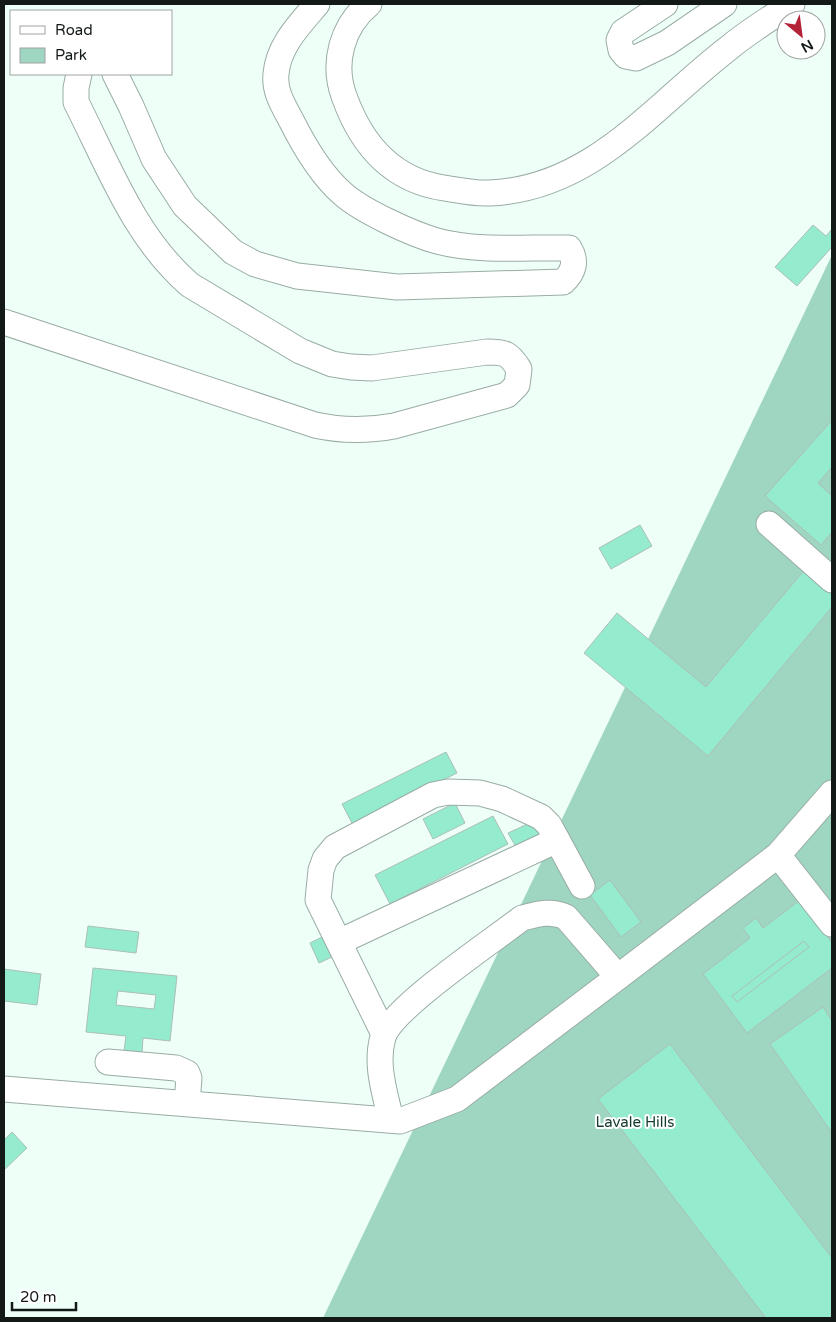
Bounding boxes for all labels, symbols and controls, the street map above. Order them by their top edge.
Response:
legend [10,10,172,75]
north arrow [776,10,826,60]
text: Road [55,21,93,39]
text: N [798,36,816,56]
text: Park [55,46,87,64]
park label: Lavale Hills [596,1113,674,1131]
scale bar [12,1280,76,1312]
text: 20 m [20,1288,57,1306]

